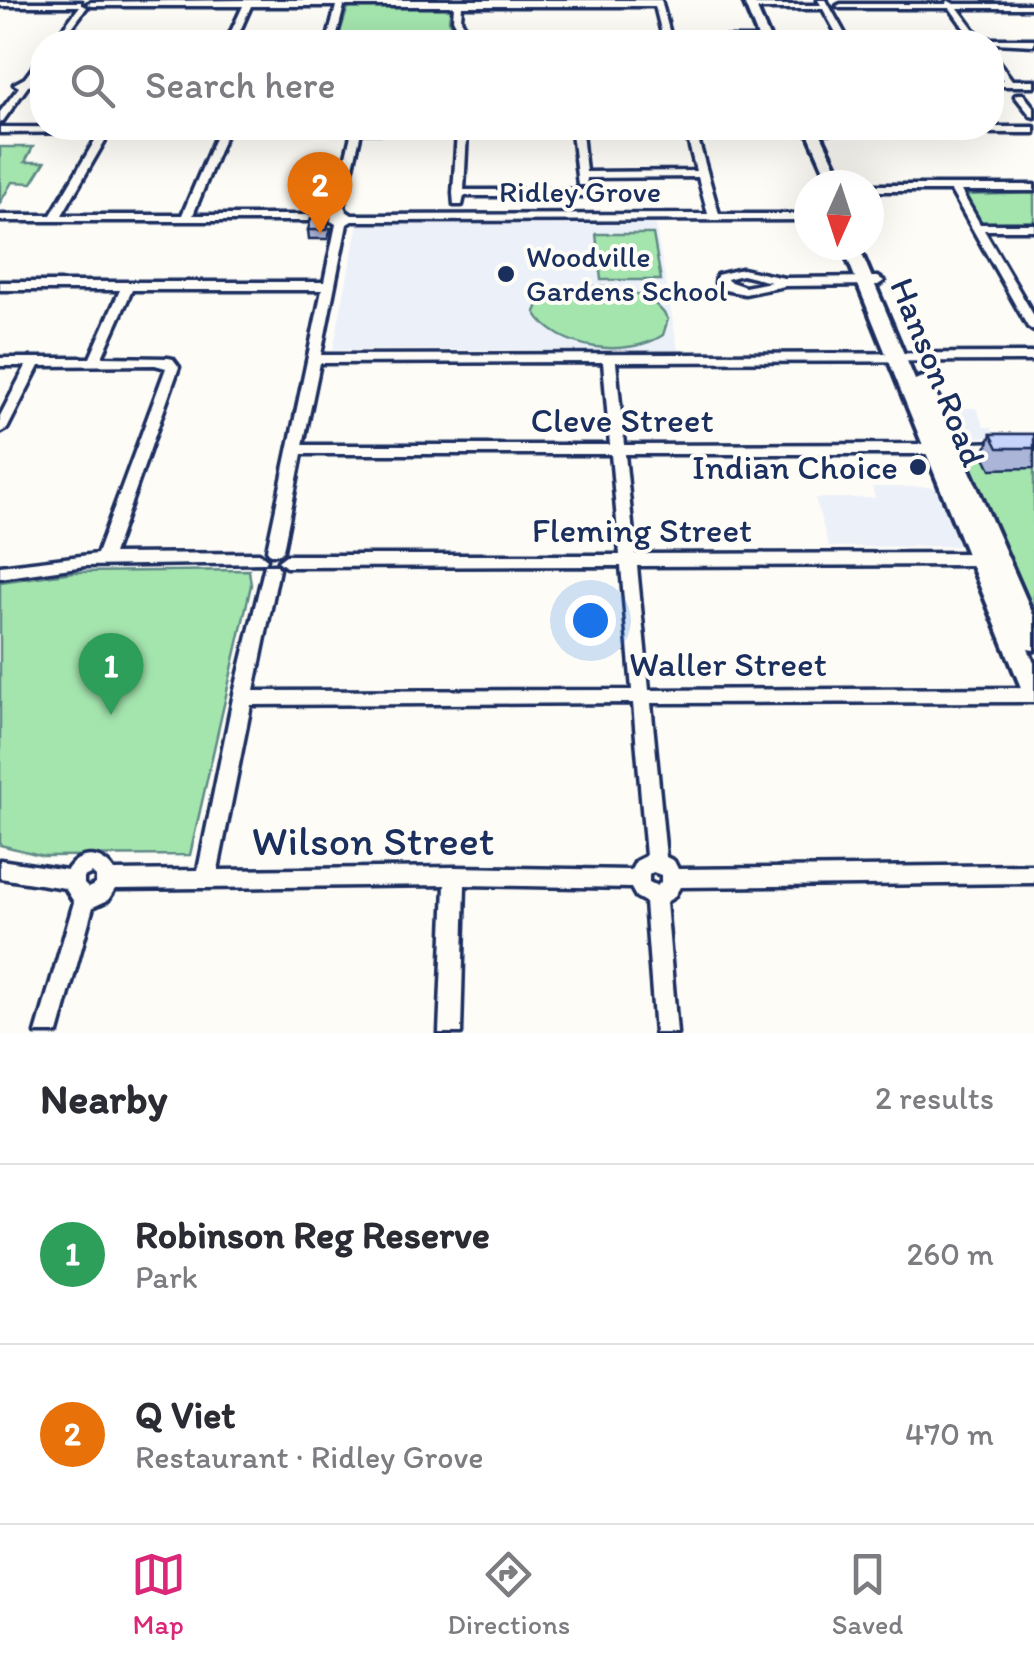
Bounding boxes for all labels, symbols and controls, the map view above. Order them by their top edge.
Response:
search box [30,30,1004,140]
icon: search [65,58,120,113]
text: Search here [145,62,336,108]
pin: 2 [288,152,352,234]
north arrow [794,170,884,260]
street label: Ridley Grove [499,173,661,210]
place label: Woodville Gardens School [526,238,728,309]
marker: Woodville Gardens School [495,263,517,285]
street label: Hanson Road [881,272,995,472]
street label: Cleve Street [530,399,714,441]
place label: Indian Choice [692,446,898,488]
marker: Indian Choice [907,456,929,478]
street label: Fleming Street [532,509,752,551]
your location [565,595,616,646]
pin: 1 [78,632,144,715]
street label: Waller Street [629,643,827,685]
street label: Wilson Street [251,815,495,866]
text: Nearby [40,1073,167,1124]
text: 2 results [875,1079,994,1117]
text: Robinson Reg Reserve [135,1212,490,1258]
text: 1 [65,1235,80,1273]
text: 260 m [906,1235,994,1273]
text: Park [135,1258,198,1296]
text: Q Viet [135,1392,236,1438]
text: 2 [64,1415,81,1453]
text: 470 m [905,1415,994,1453]
text: Restaurant · Ridley Grove [135,1438,484,1476]
tab: Map [131,1547,186,1641]
tab: Directions [447,1547,570,1641]
tab: Saved [832,1547,903,1641]

